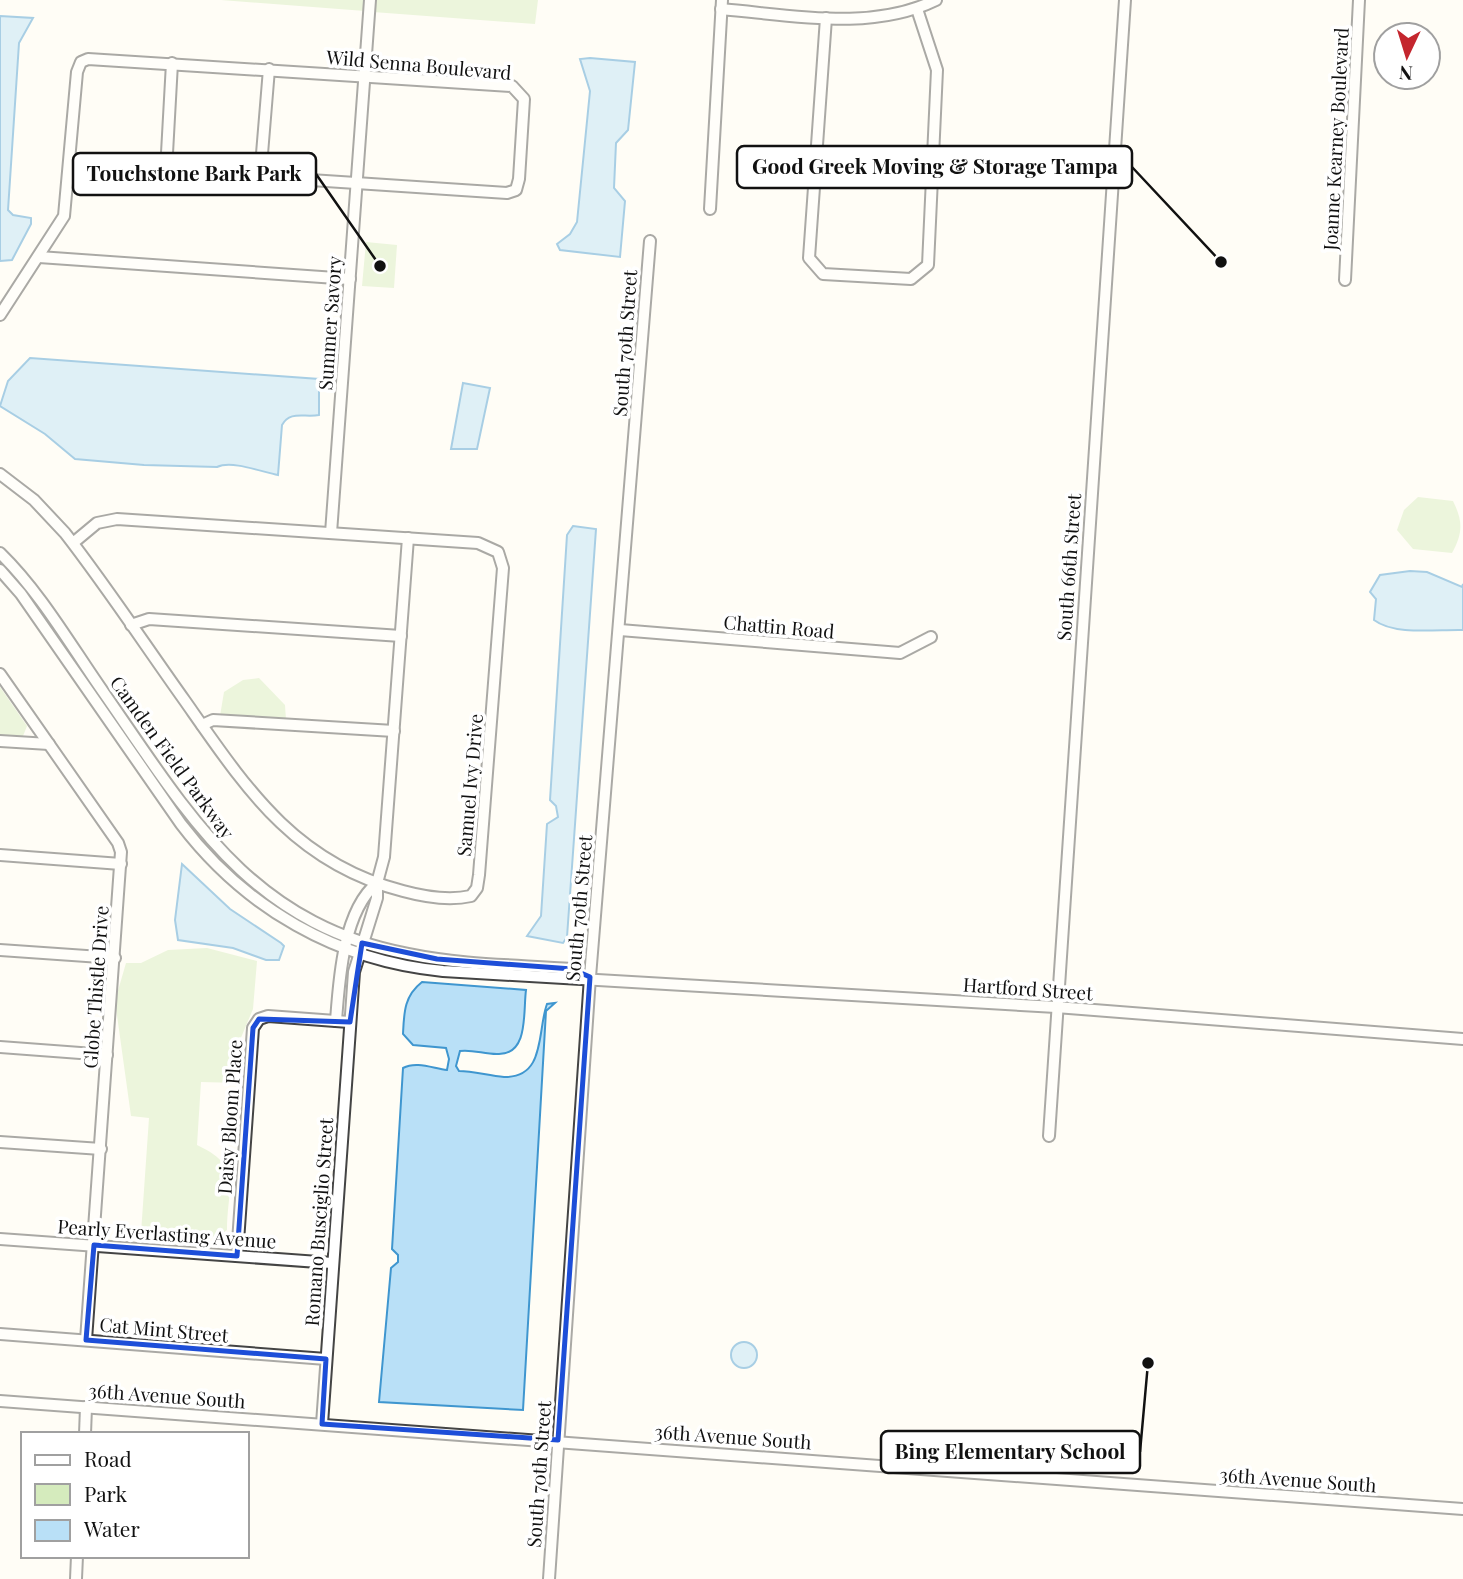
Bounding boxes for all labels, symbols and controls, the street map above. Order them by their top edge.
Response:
north arrow [1372,21,1442,91]
street label: Joanne Kearney Boulevard [1316,27,1354,252]
street label: Wild Senna Boulevard [324,43,513,85]
text: N [1398,60,1413,87]
callout: Good Greek Moving & Storage Tampa [737,146,1132,188]
text: Good Greek Moving & Storage Tampa [752,151,1118,179]
callout: Touchstone Bark Park [73,153,316,195]
text: Touchstone Bark Park [86,158,302,186]
street label: Summer Savory [311,255,347,391]
street label: South 70th Street [606,268,642,417]
street label: South 66th Street [1050,492,1086,642]
street label: Chattin Road [722,608,836,644]
street label: Camden Field Parkway [105,670,241,844]
street label: Samuel Ivy Drive [450,713,488,857]
street label: South 70th Street [559,833,597,982]
street label: Globe Thistle Drive [76,905,114,1069]
street label: Hartford Street [962,970,1094,1006]
street label: Daisy Bloom Place [211,1039,247,1195]
street label: Romano Busciglio Street [298,1117,338,1327]
street label: Pearly Everlasting Avenue [57,1212,277,1254]
street label: Cat Mint Street [98,1310,230,1348]
street label: 36th Avenue South [88,1377,246,1413]
street label: South 70th Street [520,1399,556,1548]
street label: 36th Avenue South [654,1418,812,1454]
callout: Bing Elementary School [881,1431,1140,1473]
legend [21,1432,248,1558]
text: Bing Elementary School [894,1436,1126,1464]
text: Road [84,1444,132,1472]
street label: 36th Avenue South [1219,1461,1377,1497]
text: Park [84,1479,128,1507]
text: Water [83,1514,140,1542]

